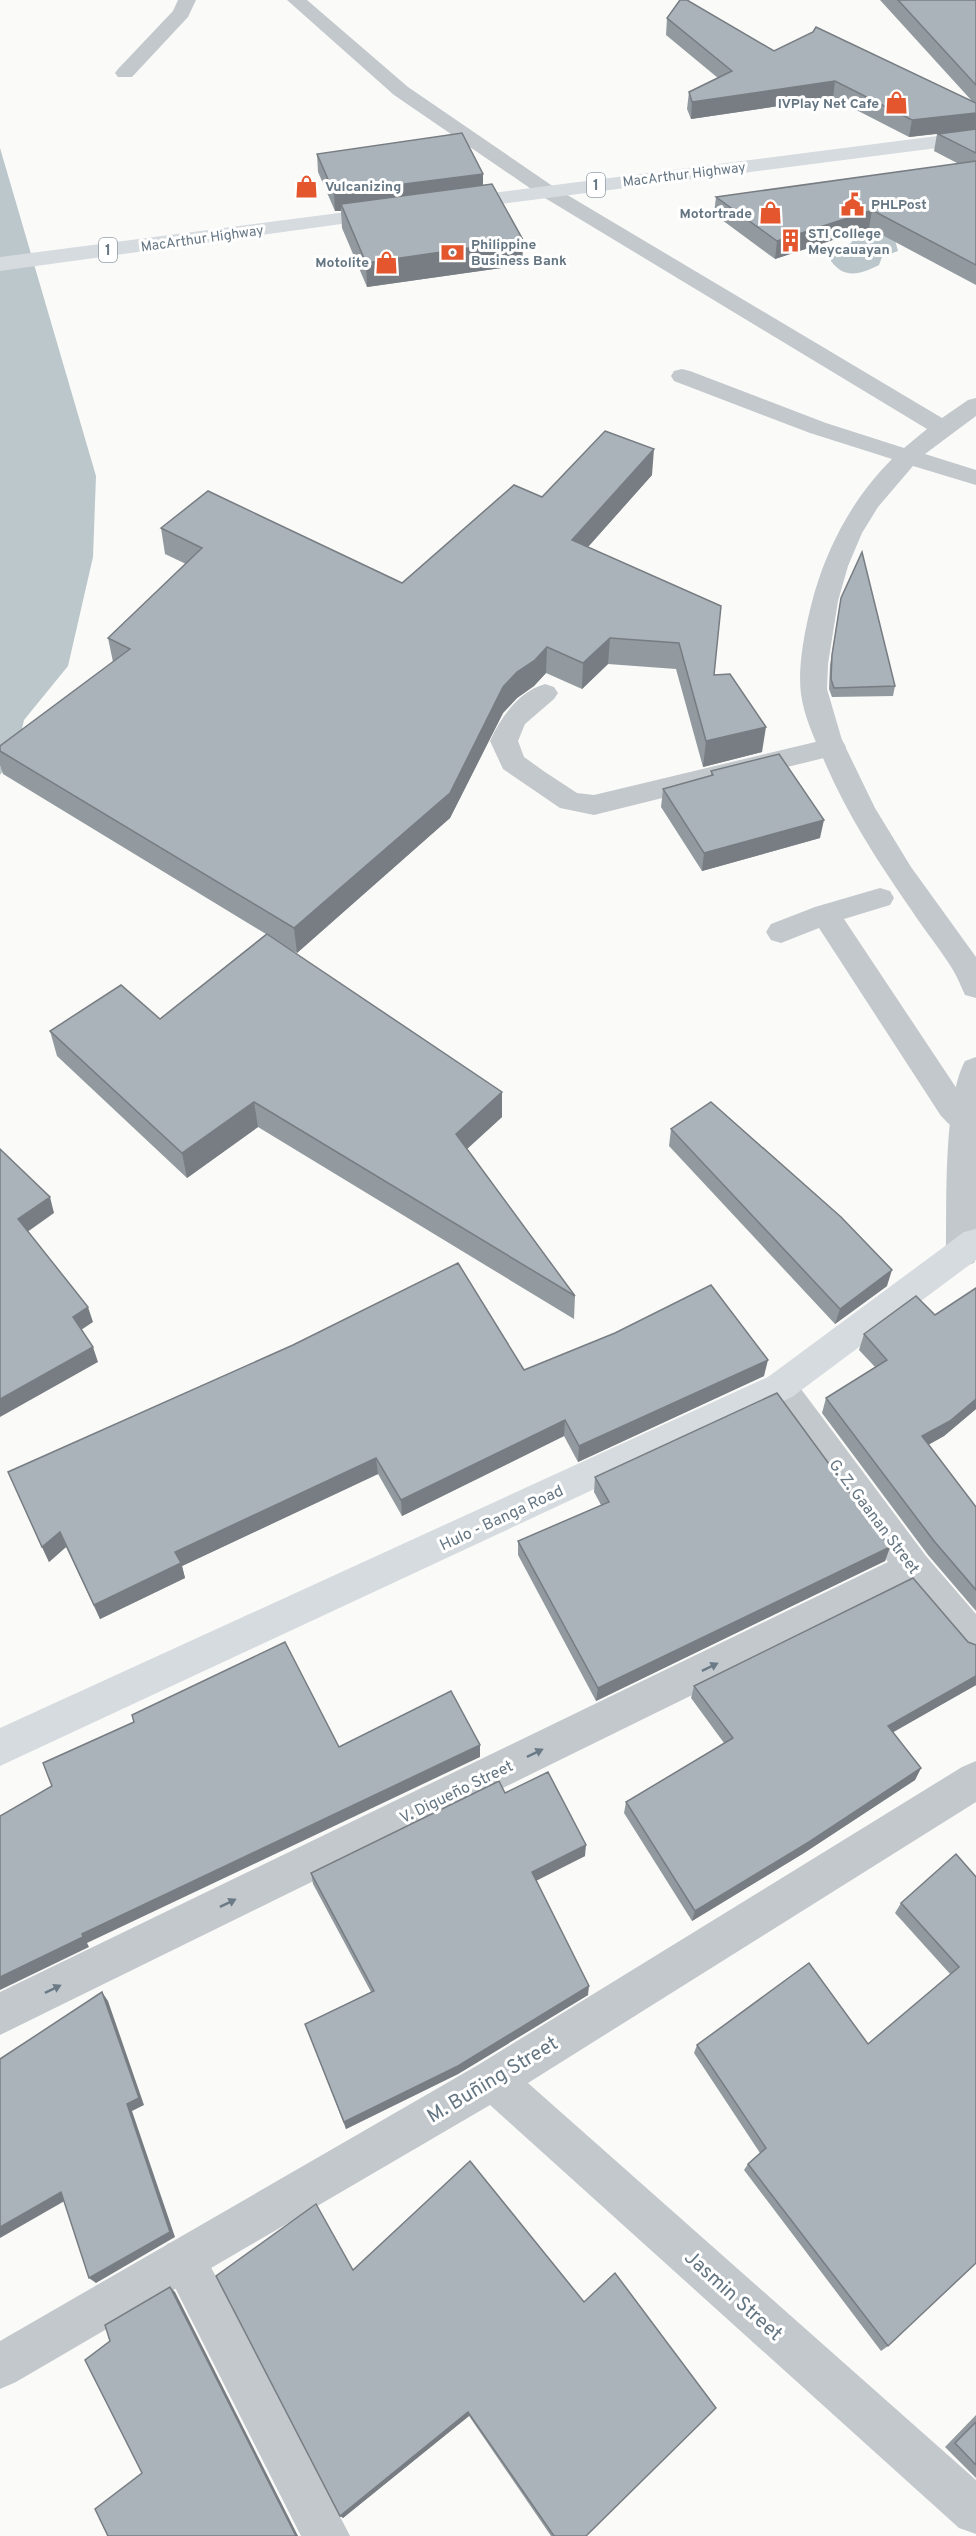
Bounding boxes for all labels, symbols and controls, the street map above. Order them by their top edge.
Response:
shop icon: IVPlay Net Cafe [884,90,910,116]
place label: IVPlay Net Cafe [778,96,879,113]
street label: MacArthur Highway [622,160,747,191]
shop icon: Vulcanizing [294,173,320,199]
road number: 1 [587,173,605,197]
place label: Vulcanizing [325,179,401,196]
public building icon: PHLPost [840,191,866,217]
place label: PHLPost [871,197,927,214]
shop icon: Motortrade [757,200,783,226]
place label: Motortrade [679,206,752,223]
street label: MacArthur Highway [140,222,265,257]
place label: STI College Meycauayan [808,226,890,259]
building icon: STI College Meycauayan [777,228,803,254]
place label: Philippine Business Bank [471,237,567,270]
road number: 1 [99,238,117,262]
bank icon: Philippine Business Bank [440,239,466,265]
shop icon: Motolite [374,249,400,275]
place label: Motolite [315,255,369,272]
street label: G. Z. Gaanan Street [824,1456,923,1579]
street label: Hulo - Banga Road [437,1481,567,1556]
one-way arrow [702,1662,719,1672]
one-way arrow [526,1748,543,1757]
street label: V. Digueño Street [397,1757,517,1829]
one-way arrow [219,1898,236,1908]
one-way arrow [44,1984,61,1993]
street label: M. Buñing Street [423,2031,563,2130]
street label: Jasmin Street [678,2245,787,2348]

